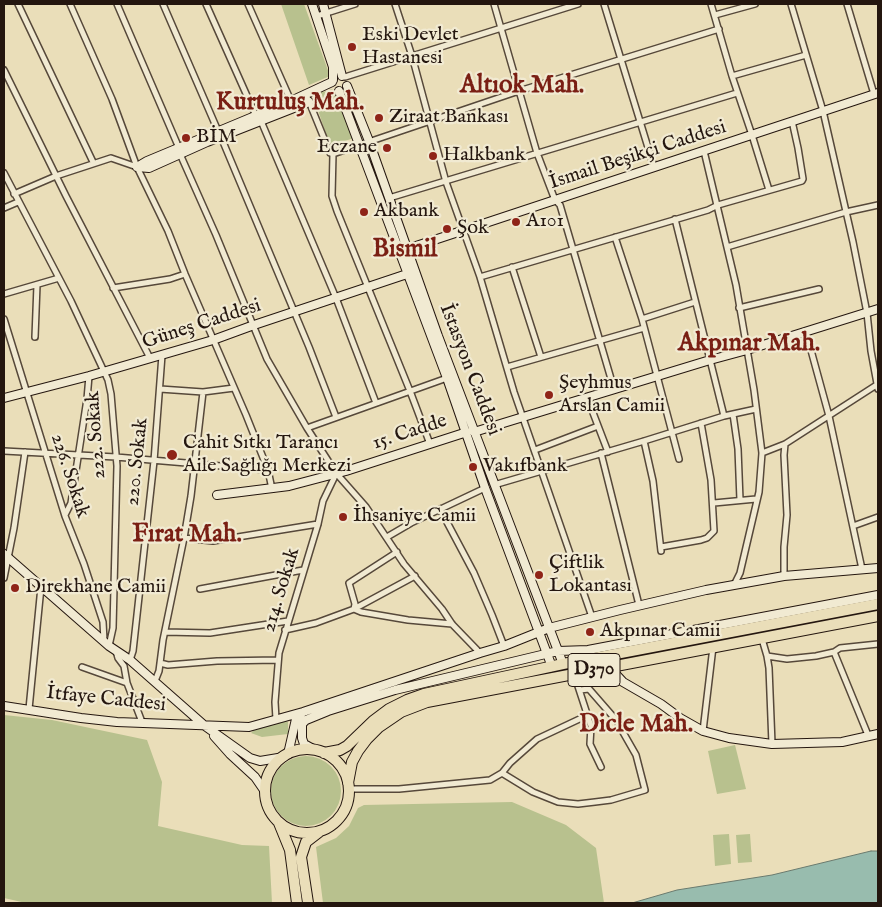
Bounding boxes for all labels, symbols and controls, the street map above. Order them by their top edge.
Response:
place label: Eski Devlet Hastanesi [362,24,459,71]
marker: Eski Devlet Hastanesi [346,41,358,53]
district label: Altıok Mah. [460,72,584,102]
district label: Kurtuluş Mah. [216,89,364,119]
place label: Ziraat Bankası [389,106,509,130]
marker: Ziraat Bankası [373,112,385,124]
street label: İsmail Beşikçi Caddesi [547,116,729,196]
place label: BİM [196,126,237,150]
marker: BİM [180,132,192,144]
place label: Eczane [317,136,377,160]
marker: Eczane [381,142,393,154]
place label: Halkbank [443,144,526,168]
marker: Halkbank [427,150,439,162]
place label: Akbank [374,200,439,224]
marker: Akbank [358,206,370,218]
place label: A101 [526,210,564,234]
marker: A101 [510,216,522,228]
place label: Şok [457,217,489,241]
marker: Şok [441,223,453,235]
district label: Bismil [373,236,437,266]
street label: Güneş Caddesi [140,295,264,355]
street label: İstasyon Caddesi [433,301,505,439]
district label: Akpınar Mah. [678,330,820,360]
place label: Şeyhmus Arslan Camii [559,372,665,419]
marker: Şeyhmus Arslan Camii [543,389,555,401]
street label: 222. Sokak [82,390,112,480]
street label: 15. Cadde [370,410,450,456]
street label: 220. Sokak [121,417,155,507]
street label: 226. Sokak [44,431,94,521]
place label: Cahit Sıtkı Tarancı Aile Sağlığı Merkezi [183,432,351,479]
marker: Cahit Sıtkı Tarancı Aile Sağlığı Merkezi [165,448,179,462]
place label: Vakıfbank [483,455,567,479]
marker: Vakıfbank [467,461,479,473]
place label: İhsaniye Camii [353,505,476,529]
marker: İhsaniye Camii [337,511,349,523]
district label: Fırat Mah. [132,521,242,551]
street label: 214. Sokak [258,545,306,635]
place label: Çiftlik Lokantası [549,552,632,599]
marker: Çiftlik Lokantası [533,569,545,581]
place label: Direkhane Camii [25,576,166,600]
marker: Direkhane Camii [9,582,21,594]
place label: Akpınar Camii [600,620,721,644]
marker: Akpınar Camii [584,626,596,638]
road number: D370 [568,654,620,686]
street label: İtfaye Caddesi [45,682,167,718]
district label: Dicle Mah. [579,711,693,741]

